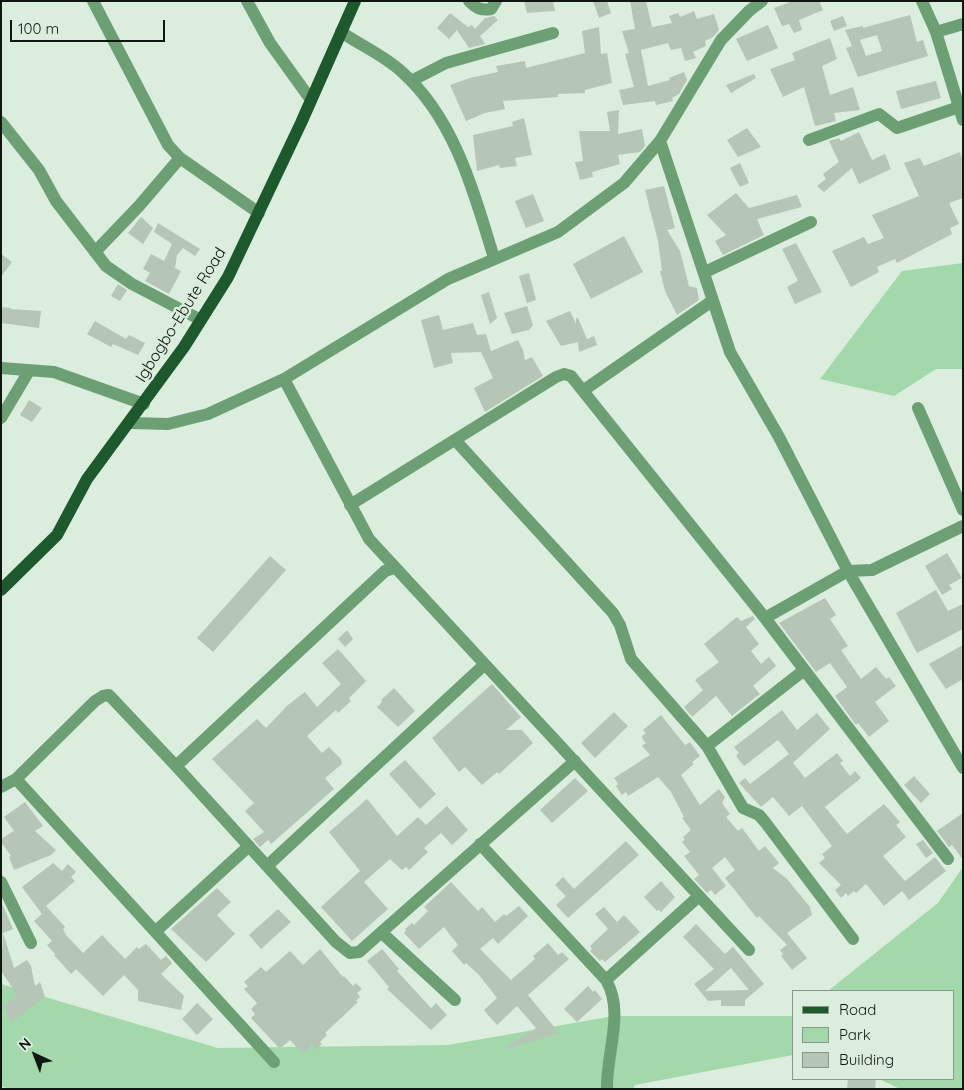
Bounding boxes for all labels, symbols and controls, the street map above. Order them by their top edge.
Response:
scale bar [12,10,168,42]
text: 100 m [18,19,59,38]
street label: Igbogbo-Ebute Road [132,244,230,386]
legend [792,990,954,1080]
text: Road [839,1000,876,1019]
text: Park [839,1025,871,1044]
north arrow [10,1030,60,1080]
text: N [15,1034,35,1054]
text: Building [839,1050,894,1069]

